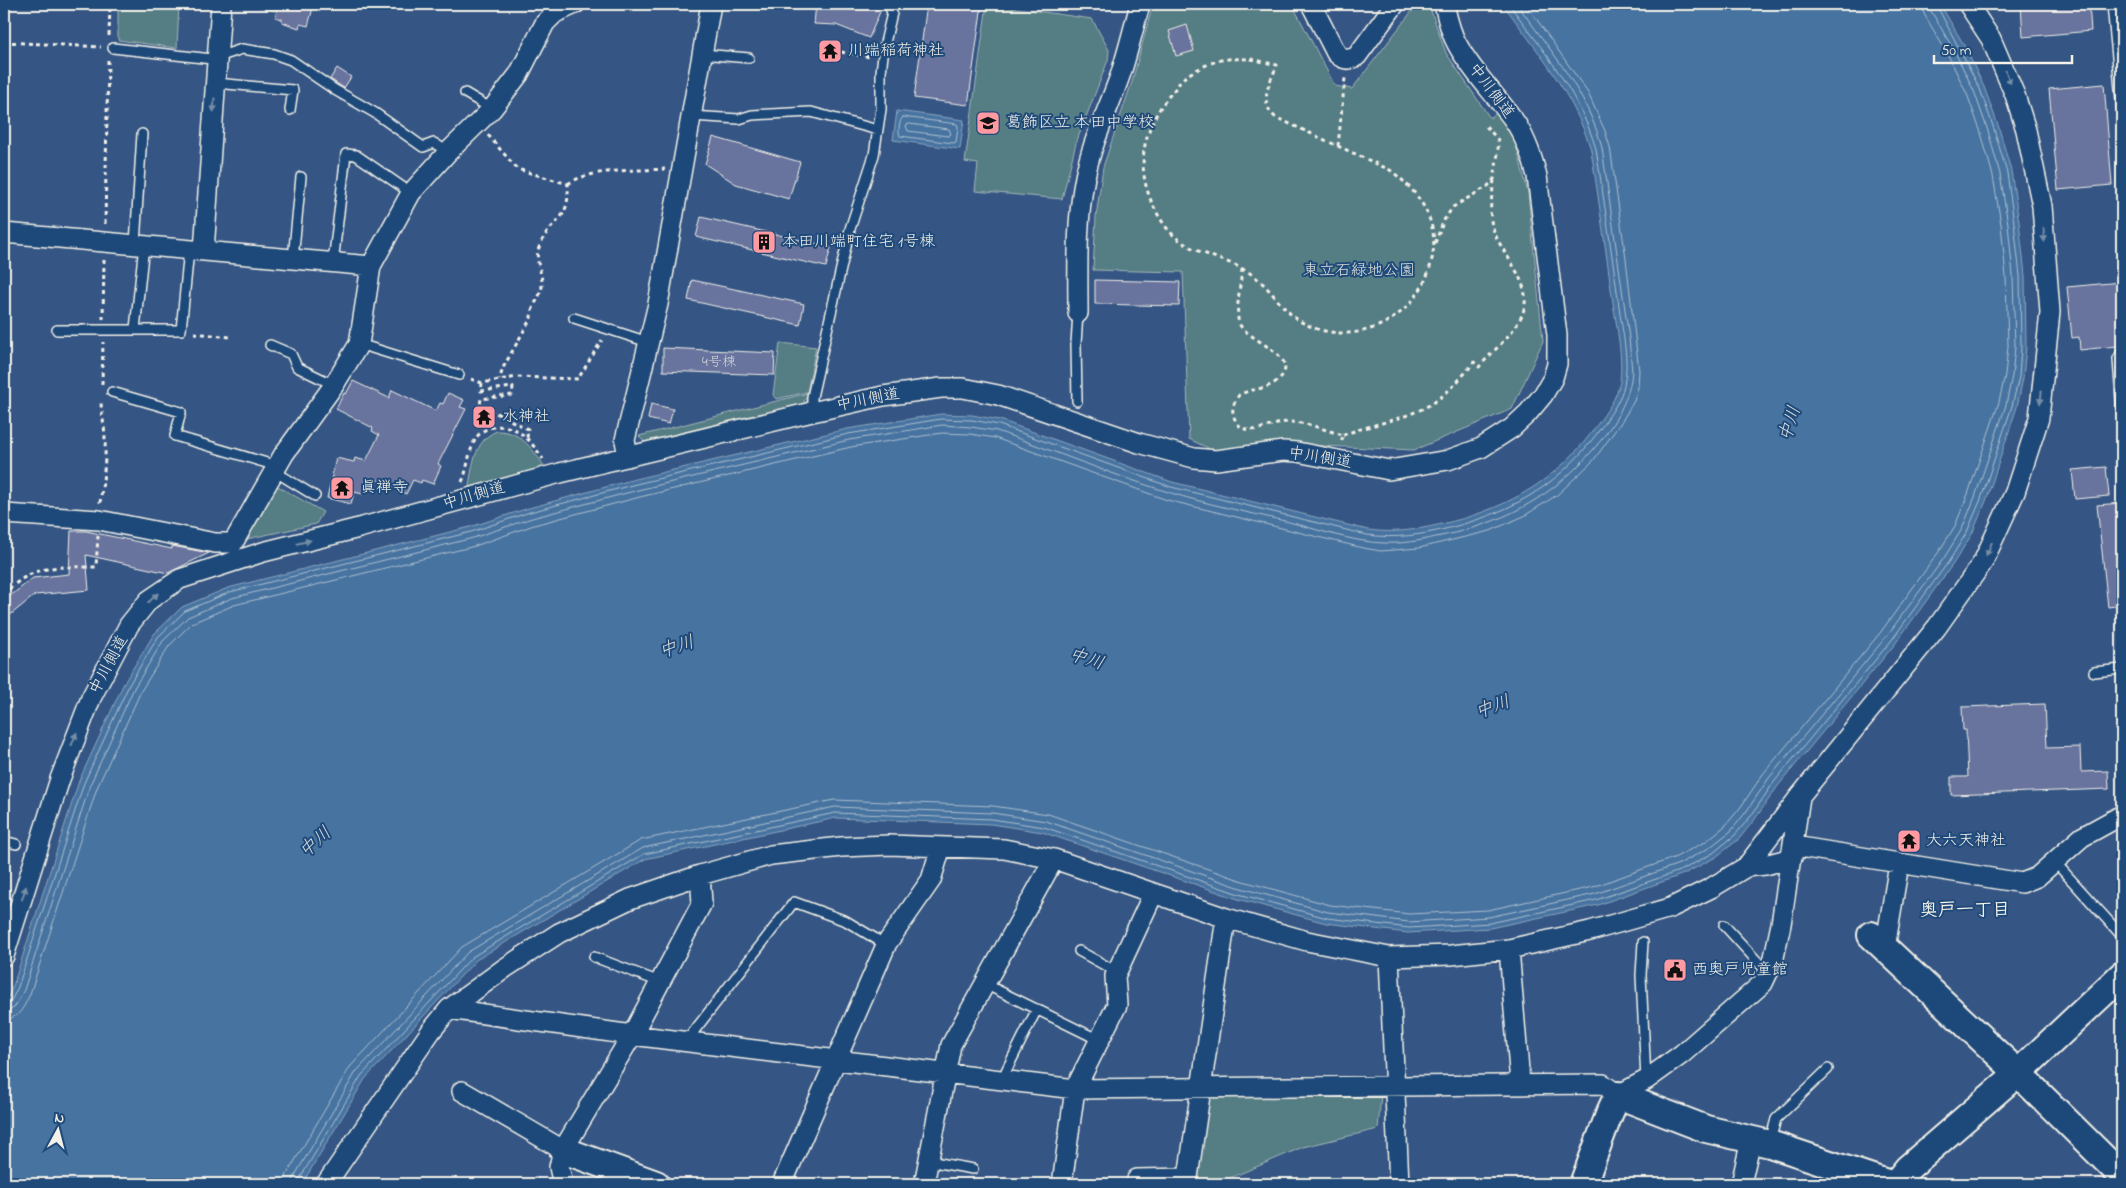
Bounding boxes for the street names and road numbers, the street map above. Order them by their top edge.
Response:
street label: 中川側道 [1462,58,1520,124]
street label: 中川側道 [834,382,902,418]
street label: 中川側道 [1287,441,1353,475]
street label: 中川側道 [440,476,508,516]
street label: 中川側道 [83,631,135,699]

